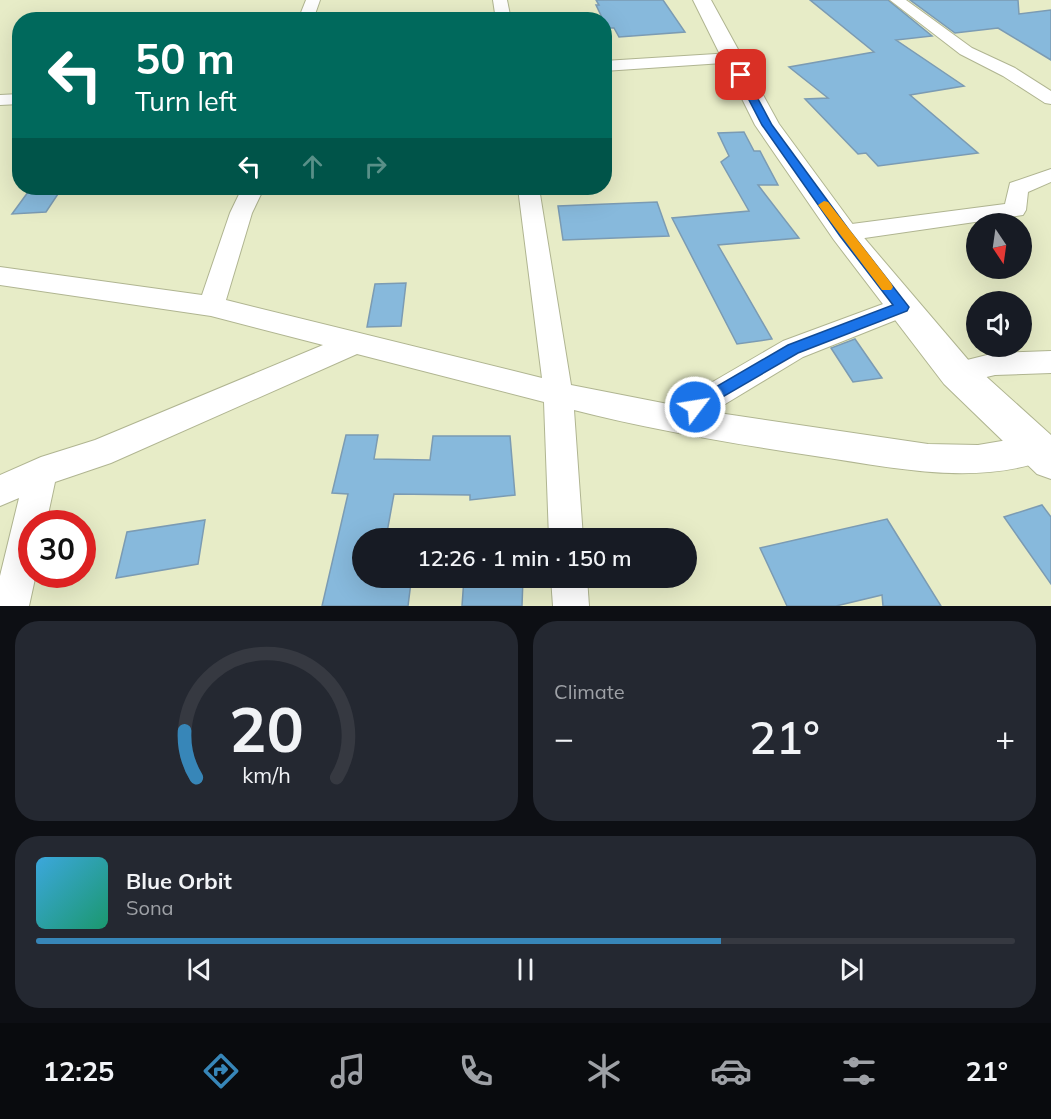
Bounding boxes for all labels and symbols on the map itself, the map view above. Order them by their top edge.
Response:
pin [715,49,766,100]
north arrow [966,213,1032,279]
position arrow [663,375,727,439]
speed limit sign: 30 [18,510,96,588]

